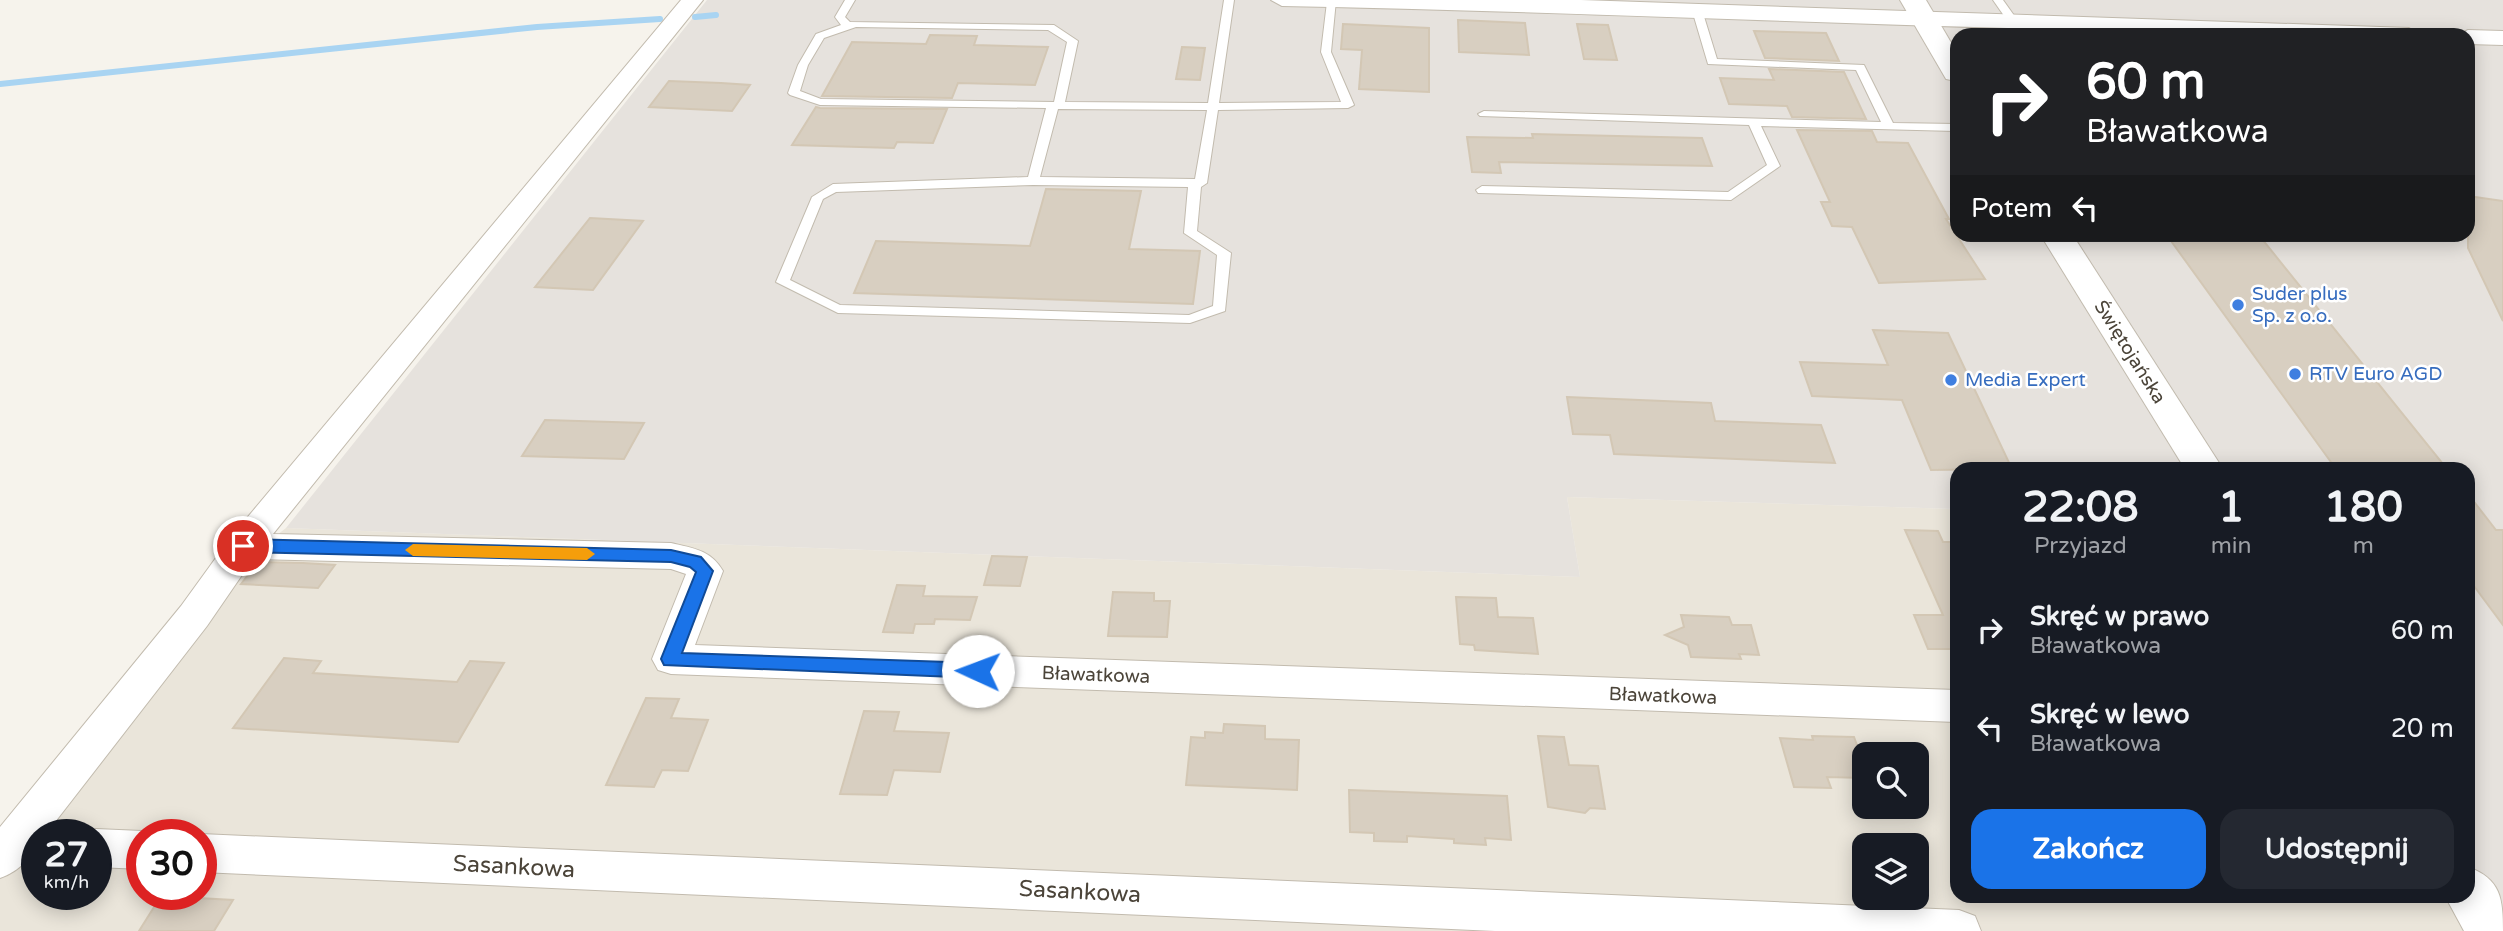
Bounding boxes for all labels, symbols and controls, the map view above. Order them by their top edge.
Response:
text: 60 m [2086,53,2205,112]
icon: right [1971,56,2062,147]
text: Bławatkowa [2086,113,2269,151]
icon: left [2066,189,2104,227]
text: Potem [1971,193,2052,224]
place label: Suder plus Sp. z o.o. [2252,283,2347,327]
street label: Świętojańska [2090,296,2171,408]
marker: Suder plus Sp. z o.o. [2230,297,2246,313]
place label: RTV Euro AGD [2309,363,2442,385]
marker: RTV Euro AGD [2287,366,2303,382]
place label: Media Expert [1965,369,2086,391]
marker: Media Expert [1943,372,1959,388]
text: 22:08 [2022,482,2139,533]
text: 1 [2218,482,2244,533]
text: 180 [2324,482,2403,533]
pin [213,516,273,576]
icon: arrive [224,527,262,565]
text: Przyjazd [2034,532,2127,560]
text: min [2211,532,2252,560]
text: m [2353,532,2374,560]
text: Skręć w prawo [2030,601,2209,632]
icon: right [1971,611,2009,649]
text: 60 m [2391,615,2454,646]
text: Bławatkowa [2030,632,2161,660]
position arrow [941,634,1015,708]
street label: Bławatkowa [1041,662,1151,688]
street label: Bławatkowa [1608,683,1718,709]
text: Skręć w lewo [2030,699,2190,730]
icon: left [1971,709,2009,747]
text: 20 m [2391,713,2454,744]
text: Bławatkowa [2030,730,2161,758]
map controls [1852,742,1929,910]
button: search [1852,742,1929,819]
button: Zakończ [1971,809,2206,889]
button: Udostępnij [2220,809,2454,889]
speed limit sign: 30 [126,819,217,910]
button: layers [1852,833,1929,910]
text: 27 [45,834,88,876]
street label: Sasankowa [452,850,576,884]
text: km/h [44,871,89,893]
street label: Sasankowa [1018,875,1142,909]

